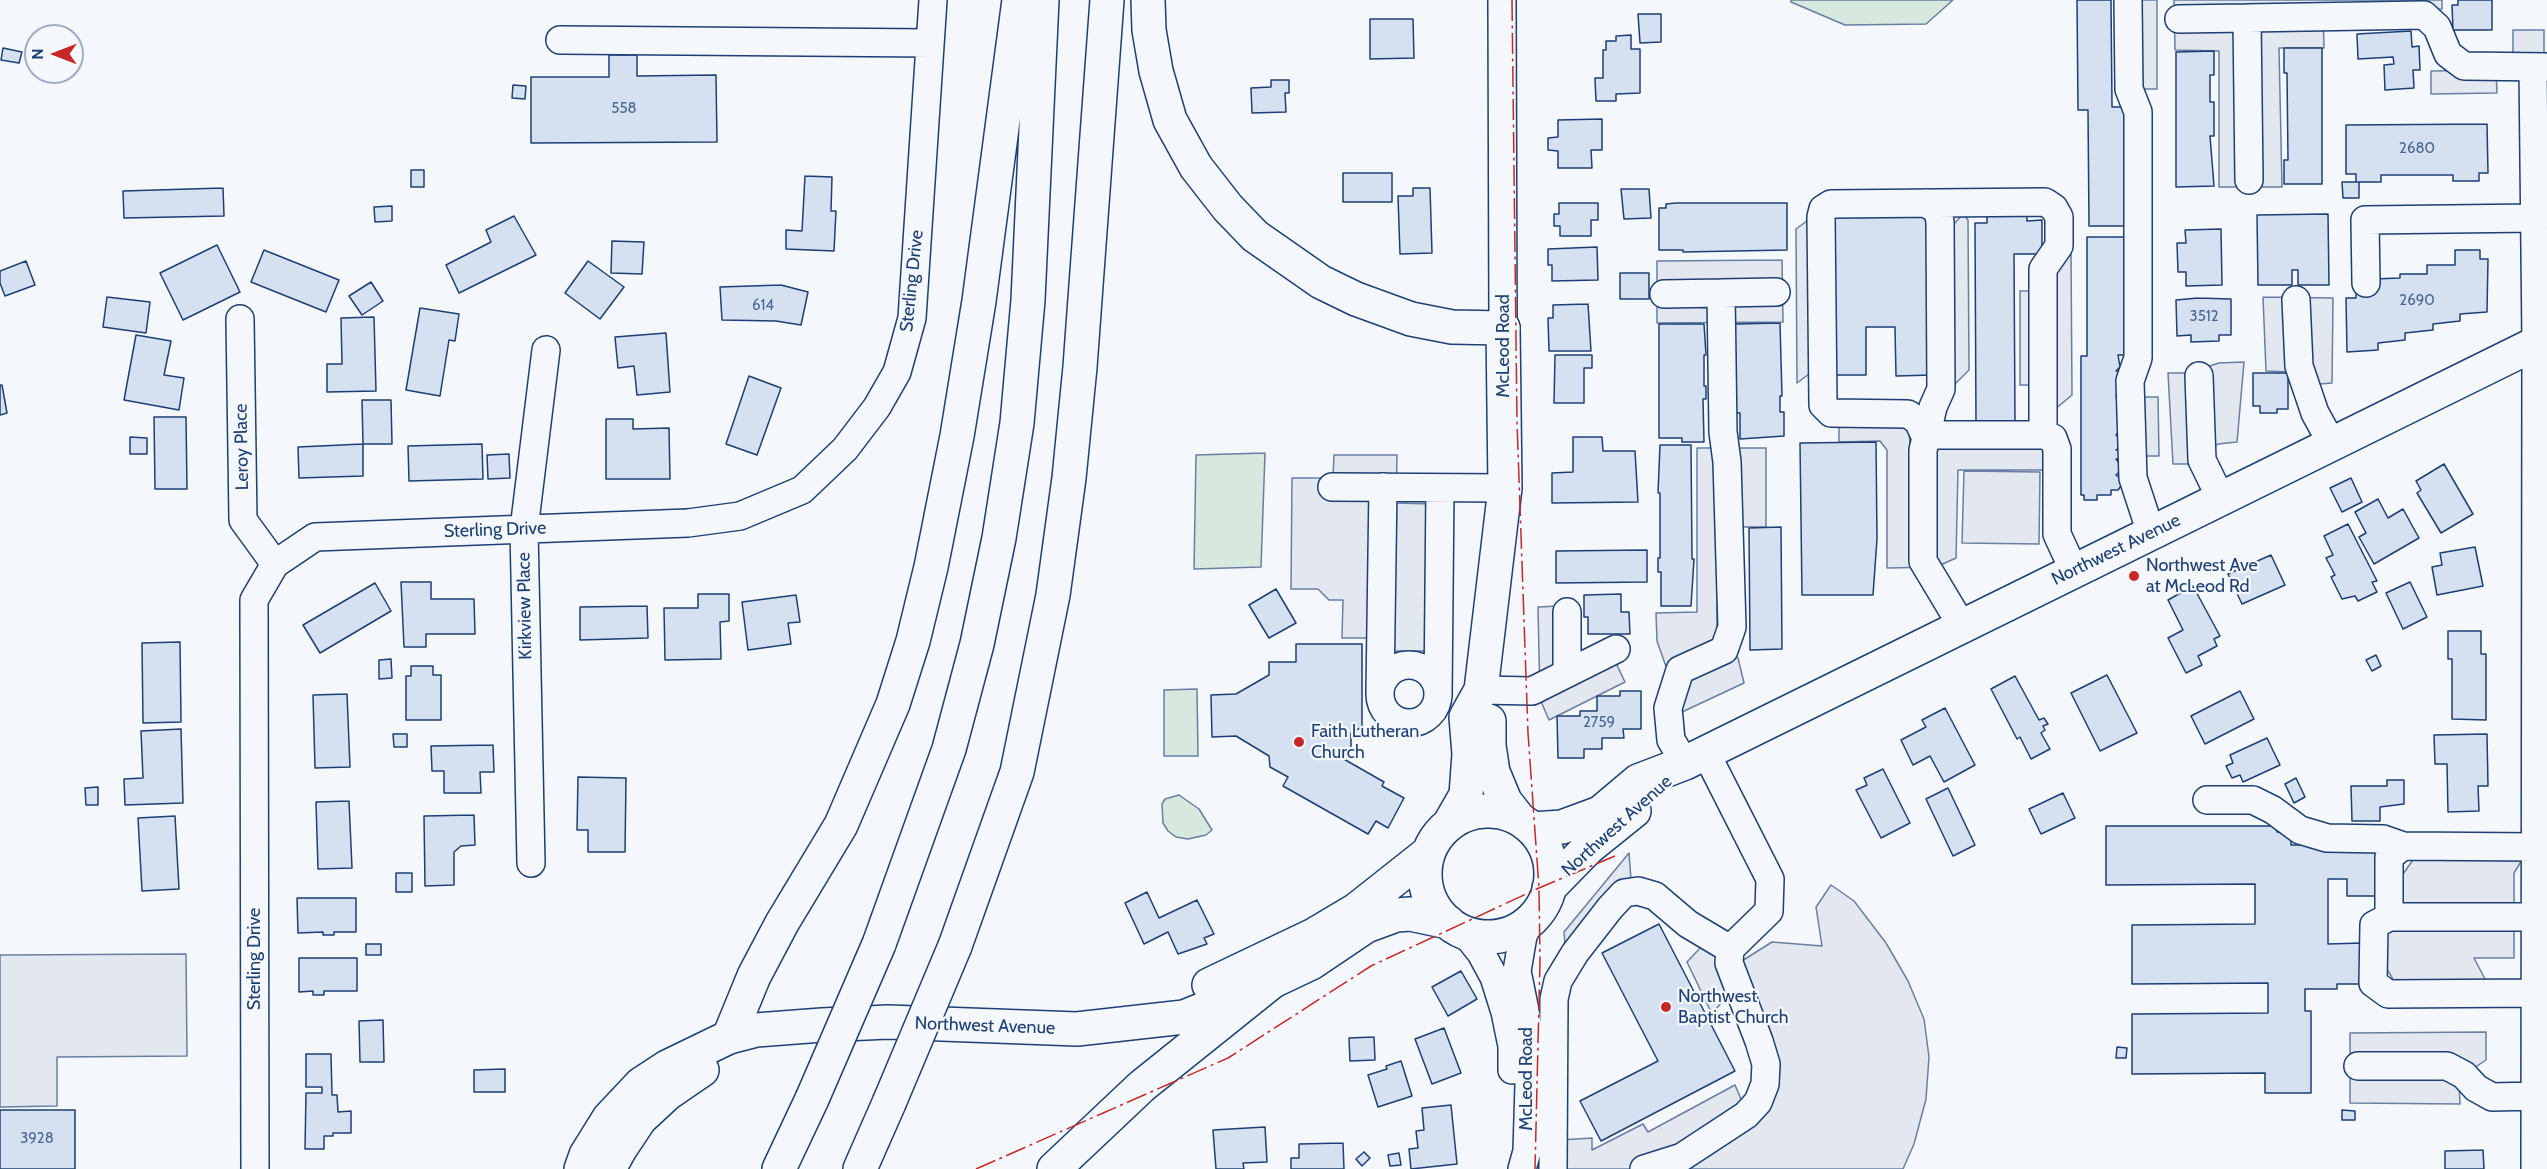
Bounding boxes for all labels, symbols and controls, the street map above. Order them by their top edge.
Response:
north arrow [24,24,84,84]
text: N [28,48,47,60]
house number: 558 [611,100,637,118]
house number: 2680 [2399,140,2435,158]
street label: Sterling Drive [896,229,928,333]
house number: 2690 [2399,292,2435,310]
street label: McLeod Road [1493,294,1515,398]
house number: 614 [752,297,774,315]
house number: 3512 [2190,308,2218,326]
street label: Leroy Place [230,403,254,491]
street label: Northwest Avenue [2048,509,2184,591]
street label: Sterling Drive [443,517,547,543]
street label: Kirkview Place [513,552,537,660]
place label: Northwest Ave at McLeod Rd [2146,555,2258,598]
marker: Northwest Ave at McLeod Rd [2127,569,2141,583]
house number: 2759 [1583,714,1615,732]
place label: Faith Lutheran Church [1311,721,1419,764]
marker: Faith Lutheran Church [1292,735,1306,749]
street label: Northwest Avenue [1558,771,1676,881]
street label: Sterling Drive [244,908,266,1010]
place label: Northwest Baptist Church [1678,986,1788,1028]
marker: Northwest Baptist Church [1659,1000,1673,1014]
street label: Northwest Avenue [914,1013,1056,1039]
street label: McLeod Road [1516,1027,1538,1131]
house number: 3928 [20,1130,54,1148]

